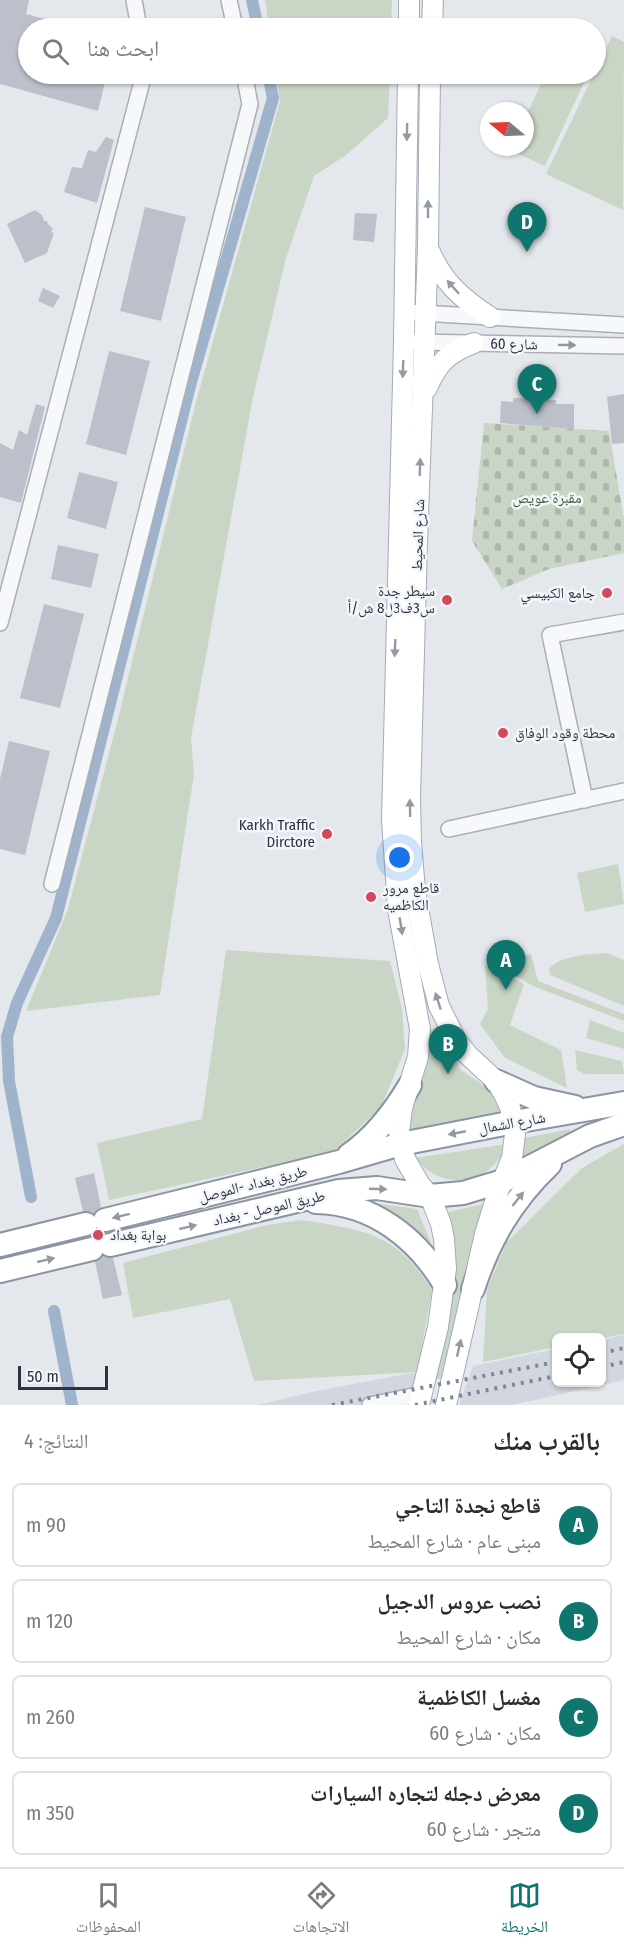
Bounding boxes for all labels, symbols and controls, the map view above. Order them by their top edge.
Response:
search box [18,18,606,84]
icon: search [39,35,72,68]
text: ابحث هنا [87,35,159,62]
north arrow [480,102,534,156]
one-way arrow [402,122,412,141]
one-way arrow [423,199,433,218]
pin: D [508,202,546,252]
one-way arrow [446,280,460,295]
street label: شارع 60 [490,335,538,354]
one-way arrow [558,340,577,350]
one-way arrow [398,359,408,378]
pin: C [518,364,556,414]
one-way arrow [415,457,425,476]
park label: مقبرة عويص [513,489,582,508]
street label: شارع المحيط [408,499,429,571]
place label: سيطر جدة س3ف3ل8 ش/أ [347,582,435,618]
place label: جامع الكبيسي [520,584,595,605]
marker: جامع الكبيسي [600,586,614,600]
marker: سيطر جدة س3ف3ل8 ش/أ [440,593,454,607]
one-way arrow [391,638,400,657]
place label: محطة وقود الوفاق [515,724,615,743]
marker: محطة وقود الوفاق [496,726,510,740]
one-way arrow [405,799,415,818]
place label: Karkh Traffic Dirctore [239,816,316,851]
marker: Karkh Traffic Dirctore [320,827,334,841]
your location [385,843,414,872]
place label: قاطع مرور الكاظميه [382,879,439,914]
marker: قاطع مرور الكاظميه [364,890,378,904]
one-way arrow [396,917,405,936]
pin: A [486,940,526,990]
one-way arrow [433,992,442,1010]
pin: B [428,1024,468,1074]
street label: شارع الشمال [477,1108,547,1139]
one-way arrow [448,1129,467,1138]
street label: طريق بغداد -الموصل [197,1162,309,1207]
one-way arrow [369,1184,388,1194]
street label: طريق الموصل - بغداد [211,1186,327,1231]
one-way arrow [511,1192,523,1207]
one-way arrow [111,1212,130,1222]
one-way arrow [179,1222,198,1231]
place label: بوابة بغداد [110,1226,166,1244]
marker: بوابة بغداد [91,1228,105,1242]
one-way arrow [37,1255,55,1265]
map controls [552,1333,606,1387]
button: locate [552,1333,606,1387]
one-way arrow [454,1339,464,1357]
scale bar [18,1363,108,1390]
text: 50 m [27,1367,59,1386]
text: بالقرب منك [493,1426,600,1457]
text: النتائج: 4 [24,1429,89,1453]
text: قاطع نجدة التاجي [395,1492,541,1519]
text: 90 m [26,1513,66,1537]
text: A [573,1513,584,1537]
text: مبنى عام · شارع المحيط [367,1529,541,1553]
text: نصب عروس الدجيل [377,1588,541,1615]
text: 120 m [26,1609,73,1633]
text: B [573,1609,584,1633]
text: مكان · شارع المحيط [396,1625,541,1649]
text: مغسل الكاظمية [417,1684,541,1711]
text: 260 m [26,1705,75,1729]
text: C [573,1705,584,1729]
text: مكان · شارع 60 [429,1721,541,1745]
text: معرض دجله لتجاره السيارات [310,1780,541,1807]
text: 350 m [26,1801,75,1825]
text: D [573,1801,584,1825]
text: متجر · شارع 60 [427,1817,541,1841]
tab: المحفوظات [76,1879,141,1942]
tab: الاتجاهات [293,1879,349,1942]
tab: الخريطة [501,1879,548,1942]

